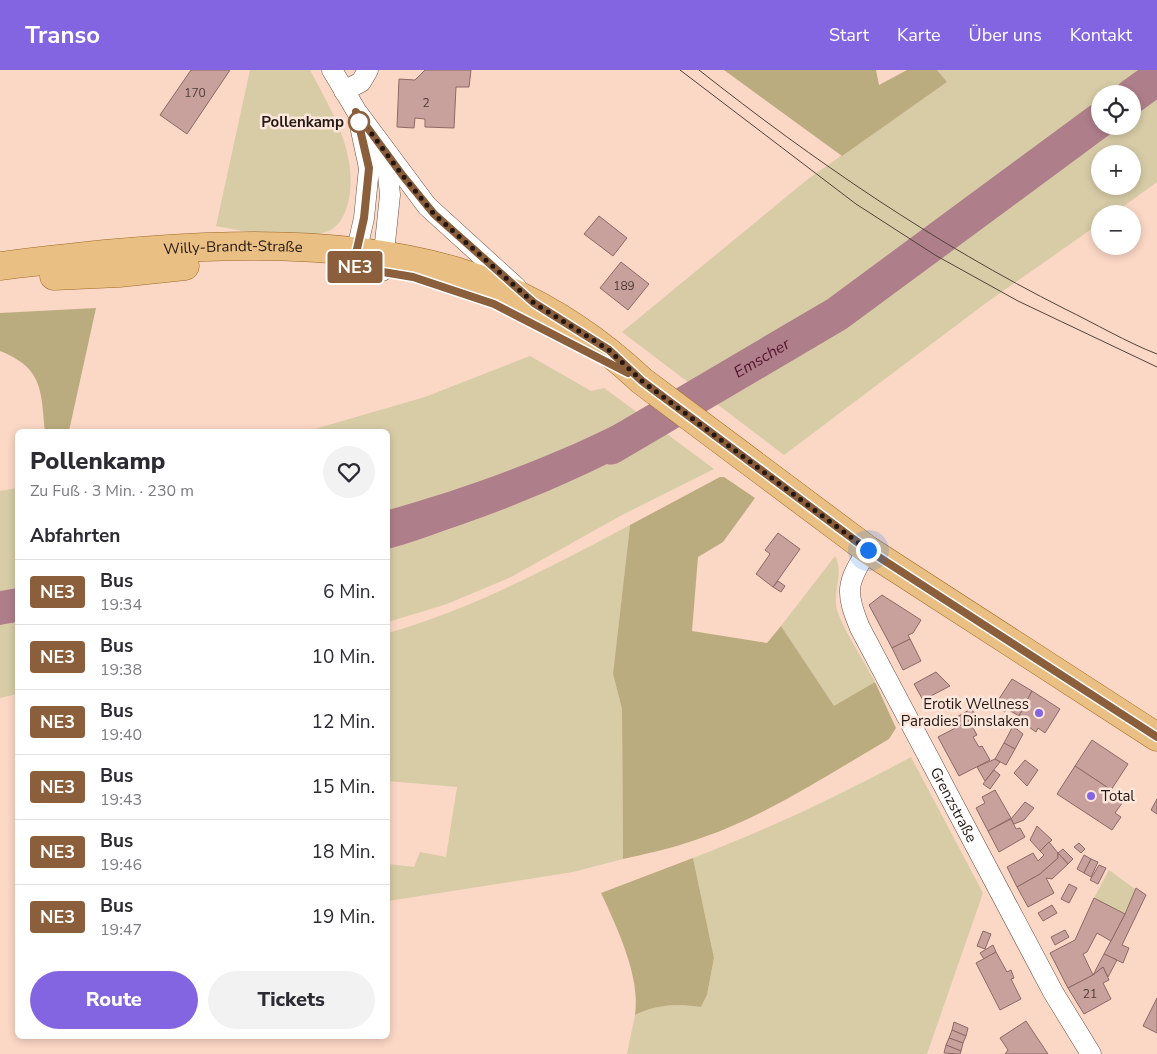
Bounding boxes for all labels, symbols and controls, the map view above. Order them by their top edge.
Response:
text: Transo [25,19,100,51]
text: Start [829,23,869,47]
text: Karte [897,23,941,47]
text: Über uns [969,23,1042,47]
text: Kontakt [1070,23,1132,47]
house number: 170 [184,85,206,101]
map controls [1091,85,1141,255]
button: locate [1091,85,1141,135]
house number: 2 [422,95,430,111]
marker: Pollenkamp [348,111,370,133]
place label: Pollenkamp [261,112,344,132]
button: + [1091,145,1141,195]
button: − [1091,205,1141,255]
street label: Willy-Brandt-Straße [163,236,303,259]
line badge: NE3 [326,251,384,283]
text: NE3 [337,255,373,279]
house number: 189 [613,278,635,294]
water label: Emscher [730,333,795,383]
text: Pollenkamp [30,445,165,477]
button: heart [323,446,375,498]
text: Zu Fuß · 3 Min. · 230 m [30,480,194,502]
text: Abfahrten [30,523,120,549]
your location [856,538,881,563]
text: Bus [100,568,133,594]
text: 6 Min. [323,579,375,605]
text: NE3 [40,580,75,604]
text: 19:34 [100,594,142,616]
text: Bus [100,633,133,659]
text: 10 Min. [312,644,375,670]
text: NE3 [40,645,75,669]
text: 19:38 [100,659,142,681]
place label: Erotik Wellness Paradies Dinslaken [901,694,1029,731]
text: Bus [100,698,133,724]
marker: Erotik Wellness Paradies Dinslaken [1033,707,1045,719]
text: 12 Min. [312,709,375,735]
text: NE3 [40,710,75,734]
text: 19:40 [100,724,142,746]
text: Bus [100,763,133,789]
street label: Grenzstraße [926,764,982,846]
text: 15 Min. [312,774,375,800]
text: NE3 [40,775,75,799]
place label: Total [1101,786,1135,806]
text: 19:43 [100,789,142,811]
marker: Total [1085,790,1097,802]
text: Bus [100,828,133,854]
text: 18 Min. [312,839,375,865]
text: NE3 [40,840,75,864]
text: 19:46 [100,854,142,876]
text: Bus [100,893,133,919]
text: 19 Min. [312,904,375,930]
text: NE3 [40,905,75,929]
text: 19:47 [100,919,142,941]
button: Route [30,971,198,1029]
button: Tickets [208,971,375,1029]
house number: 21 [1083,986,1097,1002]

